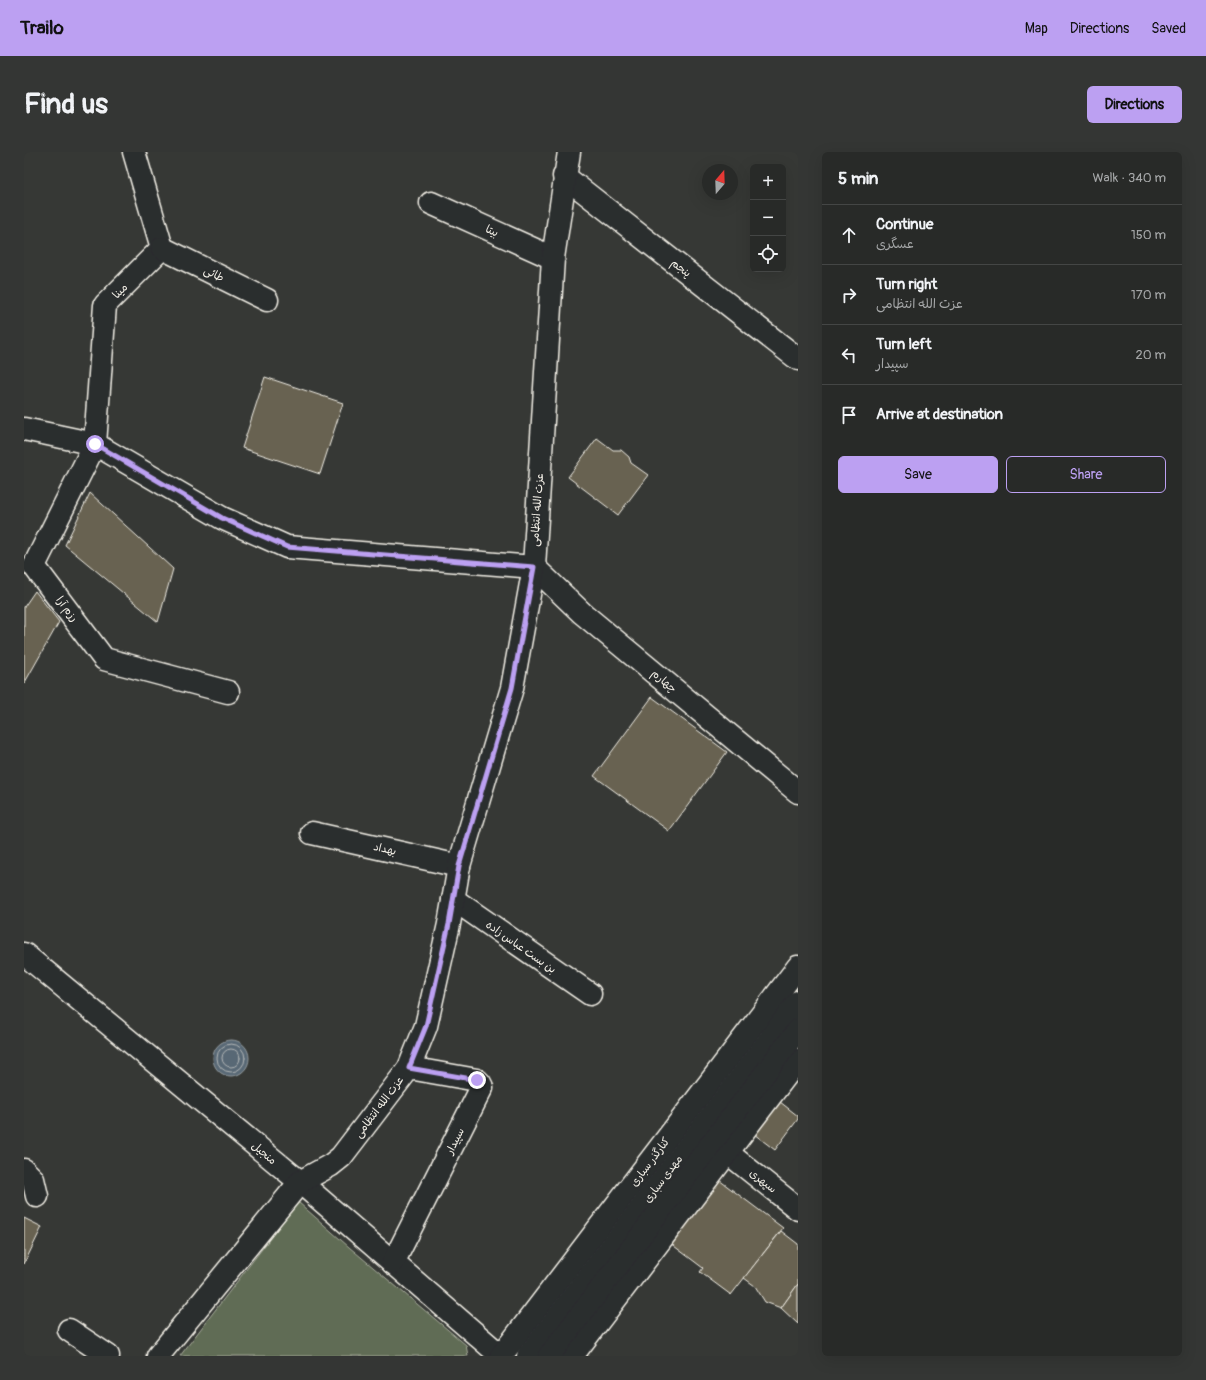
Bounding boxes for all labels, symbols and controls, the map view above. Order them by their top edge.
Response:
text: Trailo [20,16,64,40]
text: Map [1025,20,1048,37]
text: Directions [1070,20,1129,37]
text: Saved [1151,20,1186,37]
button: Directions [1087,86,1182,123]
text: Find us [24,87,108,122]
north arrow [702,164,738,200]
map controls [750,164,786,272]
button: + [750,164,786,200]
text: 5 min [838,168,878,189]
text: Walk · 340 m [1092,170,1166,186]
button: − [750,200,786,236]
text: Continue [876,215,934,234]
street label: بیتا [483,222,500,240]
icon: ahead [838,224,860,246]
text: 150 m [1131,227,1166,243]
button: locate [750,236,786,272]
text: عسگری [876,236,914,252]
street label: پنجم [667,256,694,282]
street label: طائی [201,264,226,285]
text: Turn right [876,275,937,294]
street label: مینا [110,281,130,301]
icon: right [838,284,860,306]
text: 170 m [1131,287,1166,303]
text: عزت الله انتظامی [876,296,963,312]
text: Turn left [876,335,932,354]
icon: left [838,344,860,366]
text: 20 m [1135,347,1166,363]
text: سپیدار [876,356,909,372]
icon: arrive [838,404,860,426]
text: Arrive at destination [876,405,1003,424]
route start [86,435,104,453]
button: Save [838,456,998,493]
button: Share [1006,456,1166,493]
street label: عزت الله انتظامی [528,473,547,547]
street label: رزم آرا [52,594,81,625]
street label: چهارم [647,667,679,697]
street label: بهداد [372,840,398,859]
street label: بن بست عباس زاده [483,918,559,977]
route end [468,1071,486,1089]
street label: عزت الله انتظامی [352,1074,407,1141]
street label: سپیدار [442,1126,467,1157]
street label: کنارگذر سباری [627,1135,674,1190]
street label: منجیل [249,1139,279,1167]
street label: مهدی سباری [641,1153,686,1206]
street label: سپهری [747,1166,779,1196]

